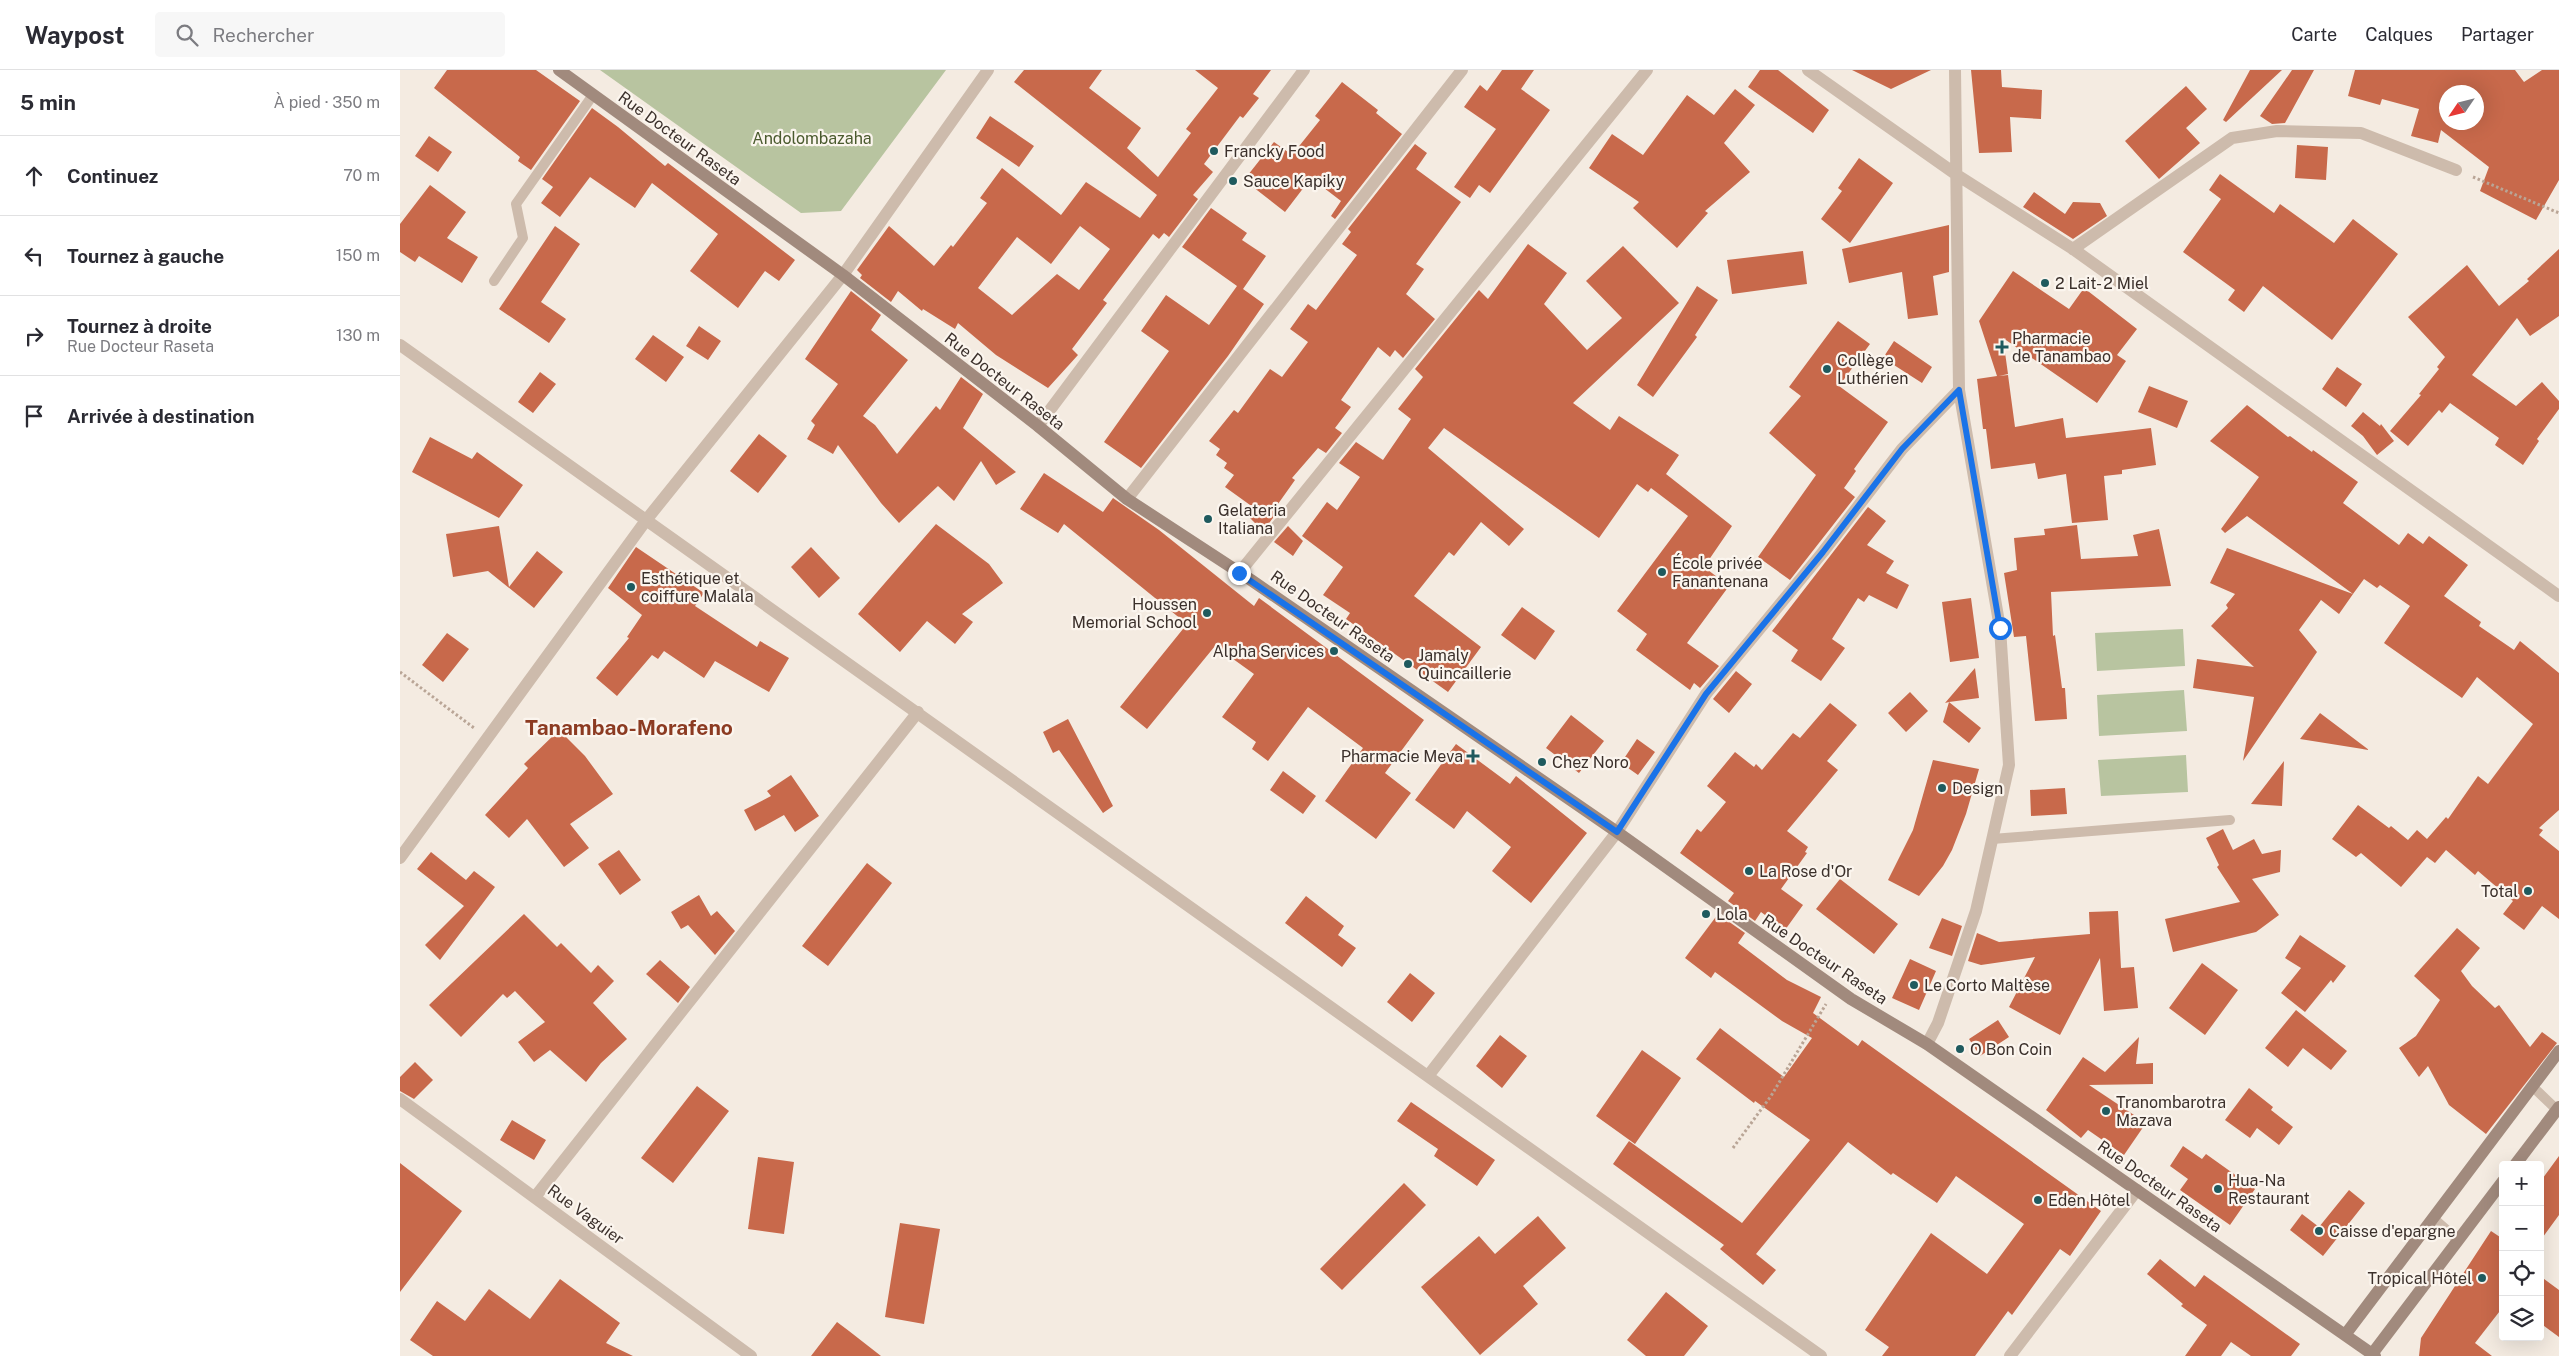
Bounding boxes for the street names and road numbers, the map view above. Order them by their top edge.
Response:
street label: Rue Docteur Raseta [615,87,745,189]
street label: Rue Docteur Raseta [941,329,1069,434]
street label: Rue Docteur Raseta [1267,566,1398,666]
street label: Rue Docteur Raseta [1758,910,1891,1008]
street label: Rue Docteur Raseta [2094,1136,2225,1236]
street label: Rue Vaguier [544,1180,628,1248]

